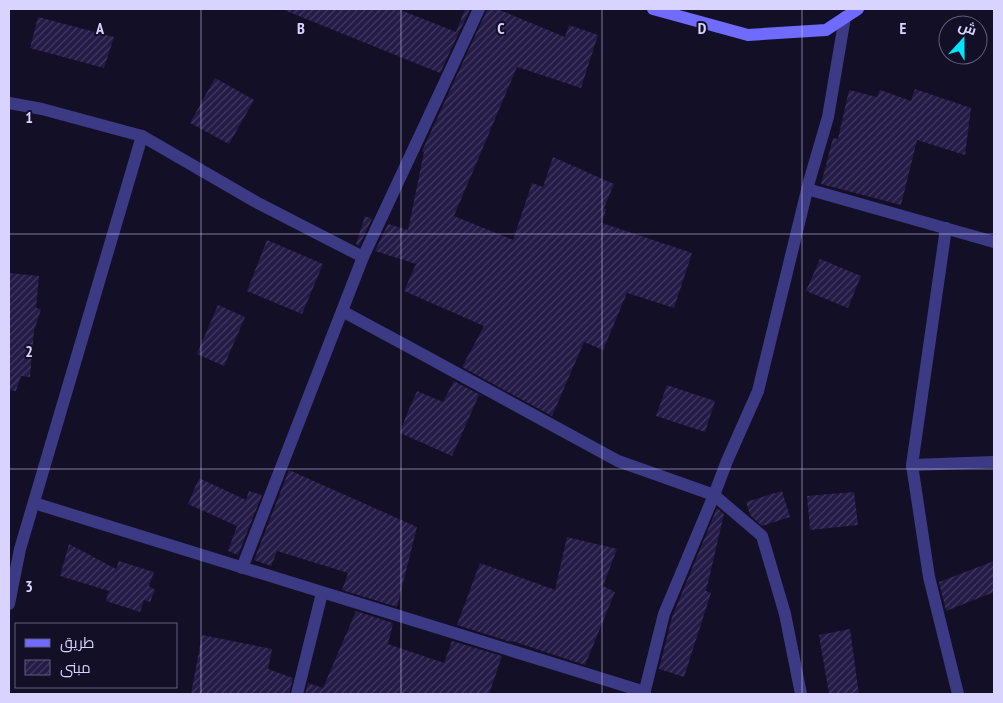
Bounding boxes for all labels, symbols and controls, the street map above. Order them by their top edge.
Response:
north arrow [938,15,988,65]
text: ش [956,16,979,39]
text: A [95,18,105,38]
text: B [297,18,305,38]
text: C [497,18,505,38]
text: D [698,18,707,38]
text: E [900,18,907,38]
text: 1 [25,107,33,127]
text: 2 [25,341,33,361]
text: 3 [25,576,33,596]
legend [15,623,178,688]
text: طريق [60,633,94,653]
text: مبنى [60,658,91,678]

